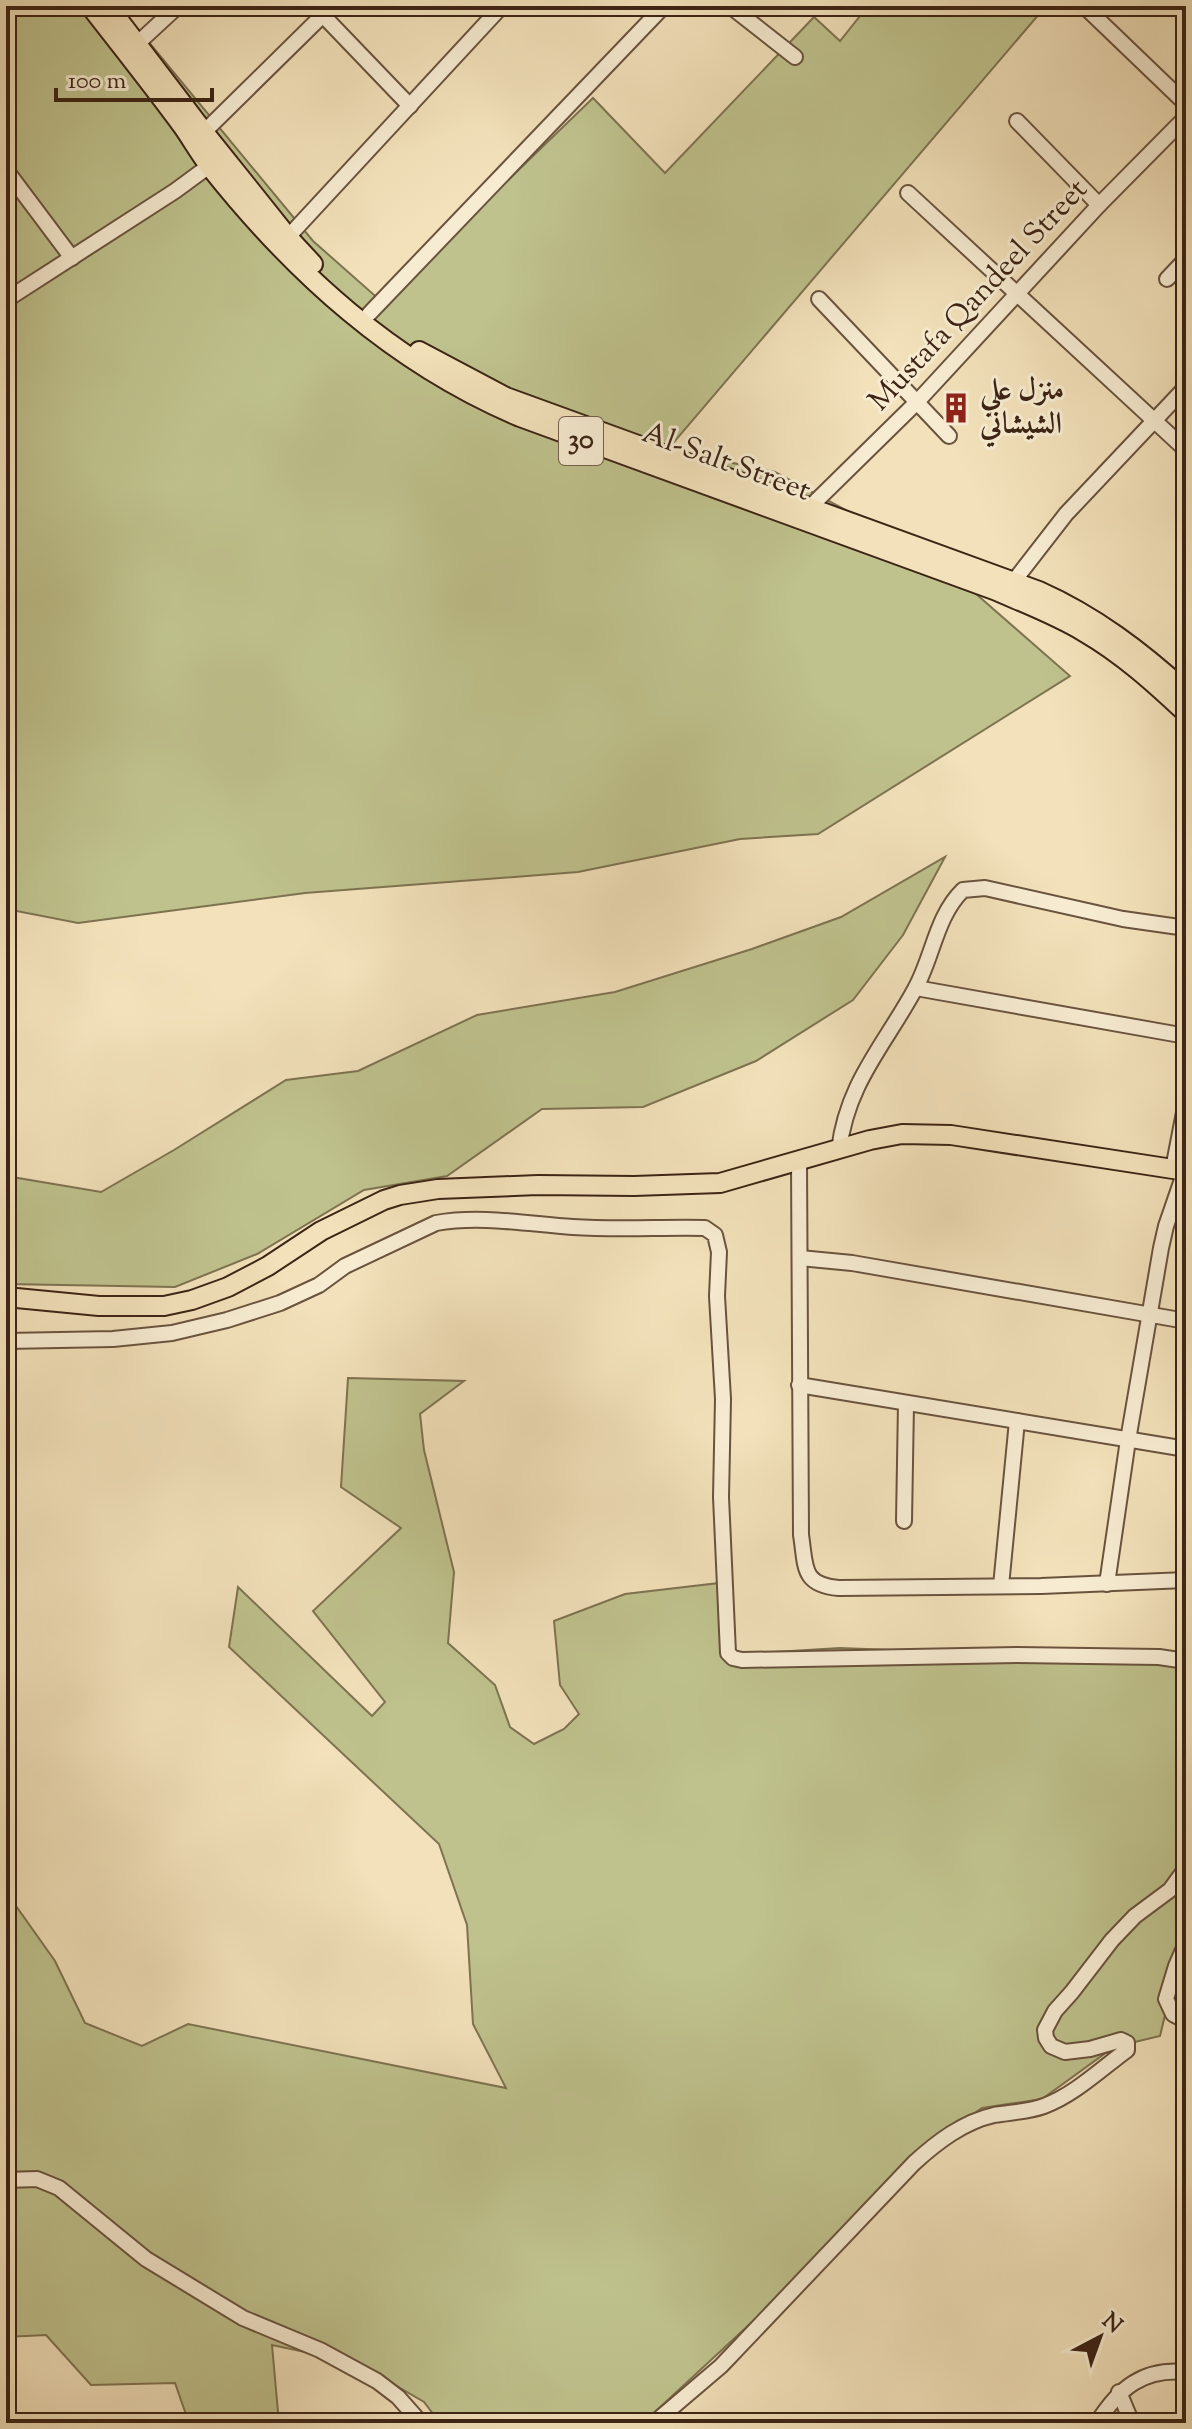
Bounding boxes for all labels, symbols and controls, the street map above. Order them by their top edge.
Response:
scale bar [56,52,212,102]
text: 100 m [68,65,126,99]
street label: Mustafa Qandeel Street [860,170,1098,422]
place label: منزل علي الشيشاني [979,370,1064,448]
building icon: منزل علي الشيشاني [939,391,973,425]
street label: Al-Salt Street [636,413,816,513]
road number: 30 [559,417,603,465]
north arrow [1060,2297,1140,2377]
text: N [1094,2306,1129,2342]

